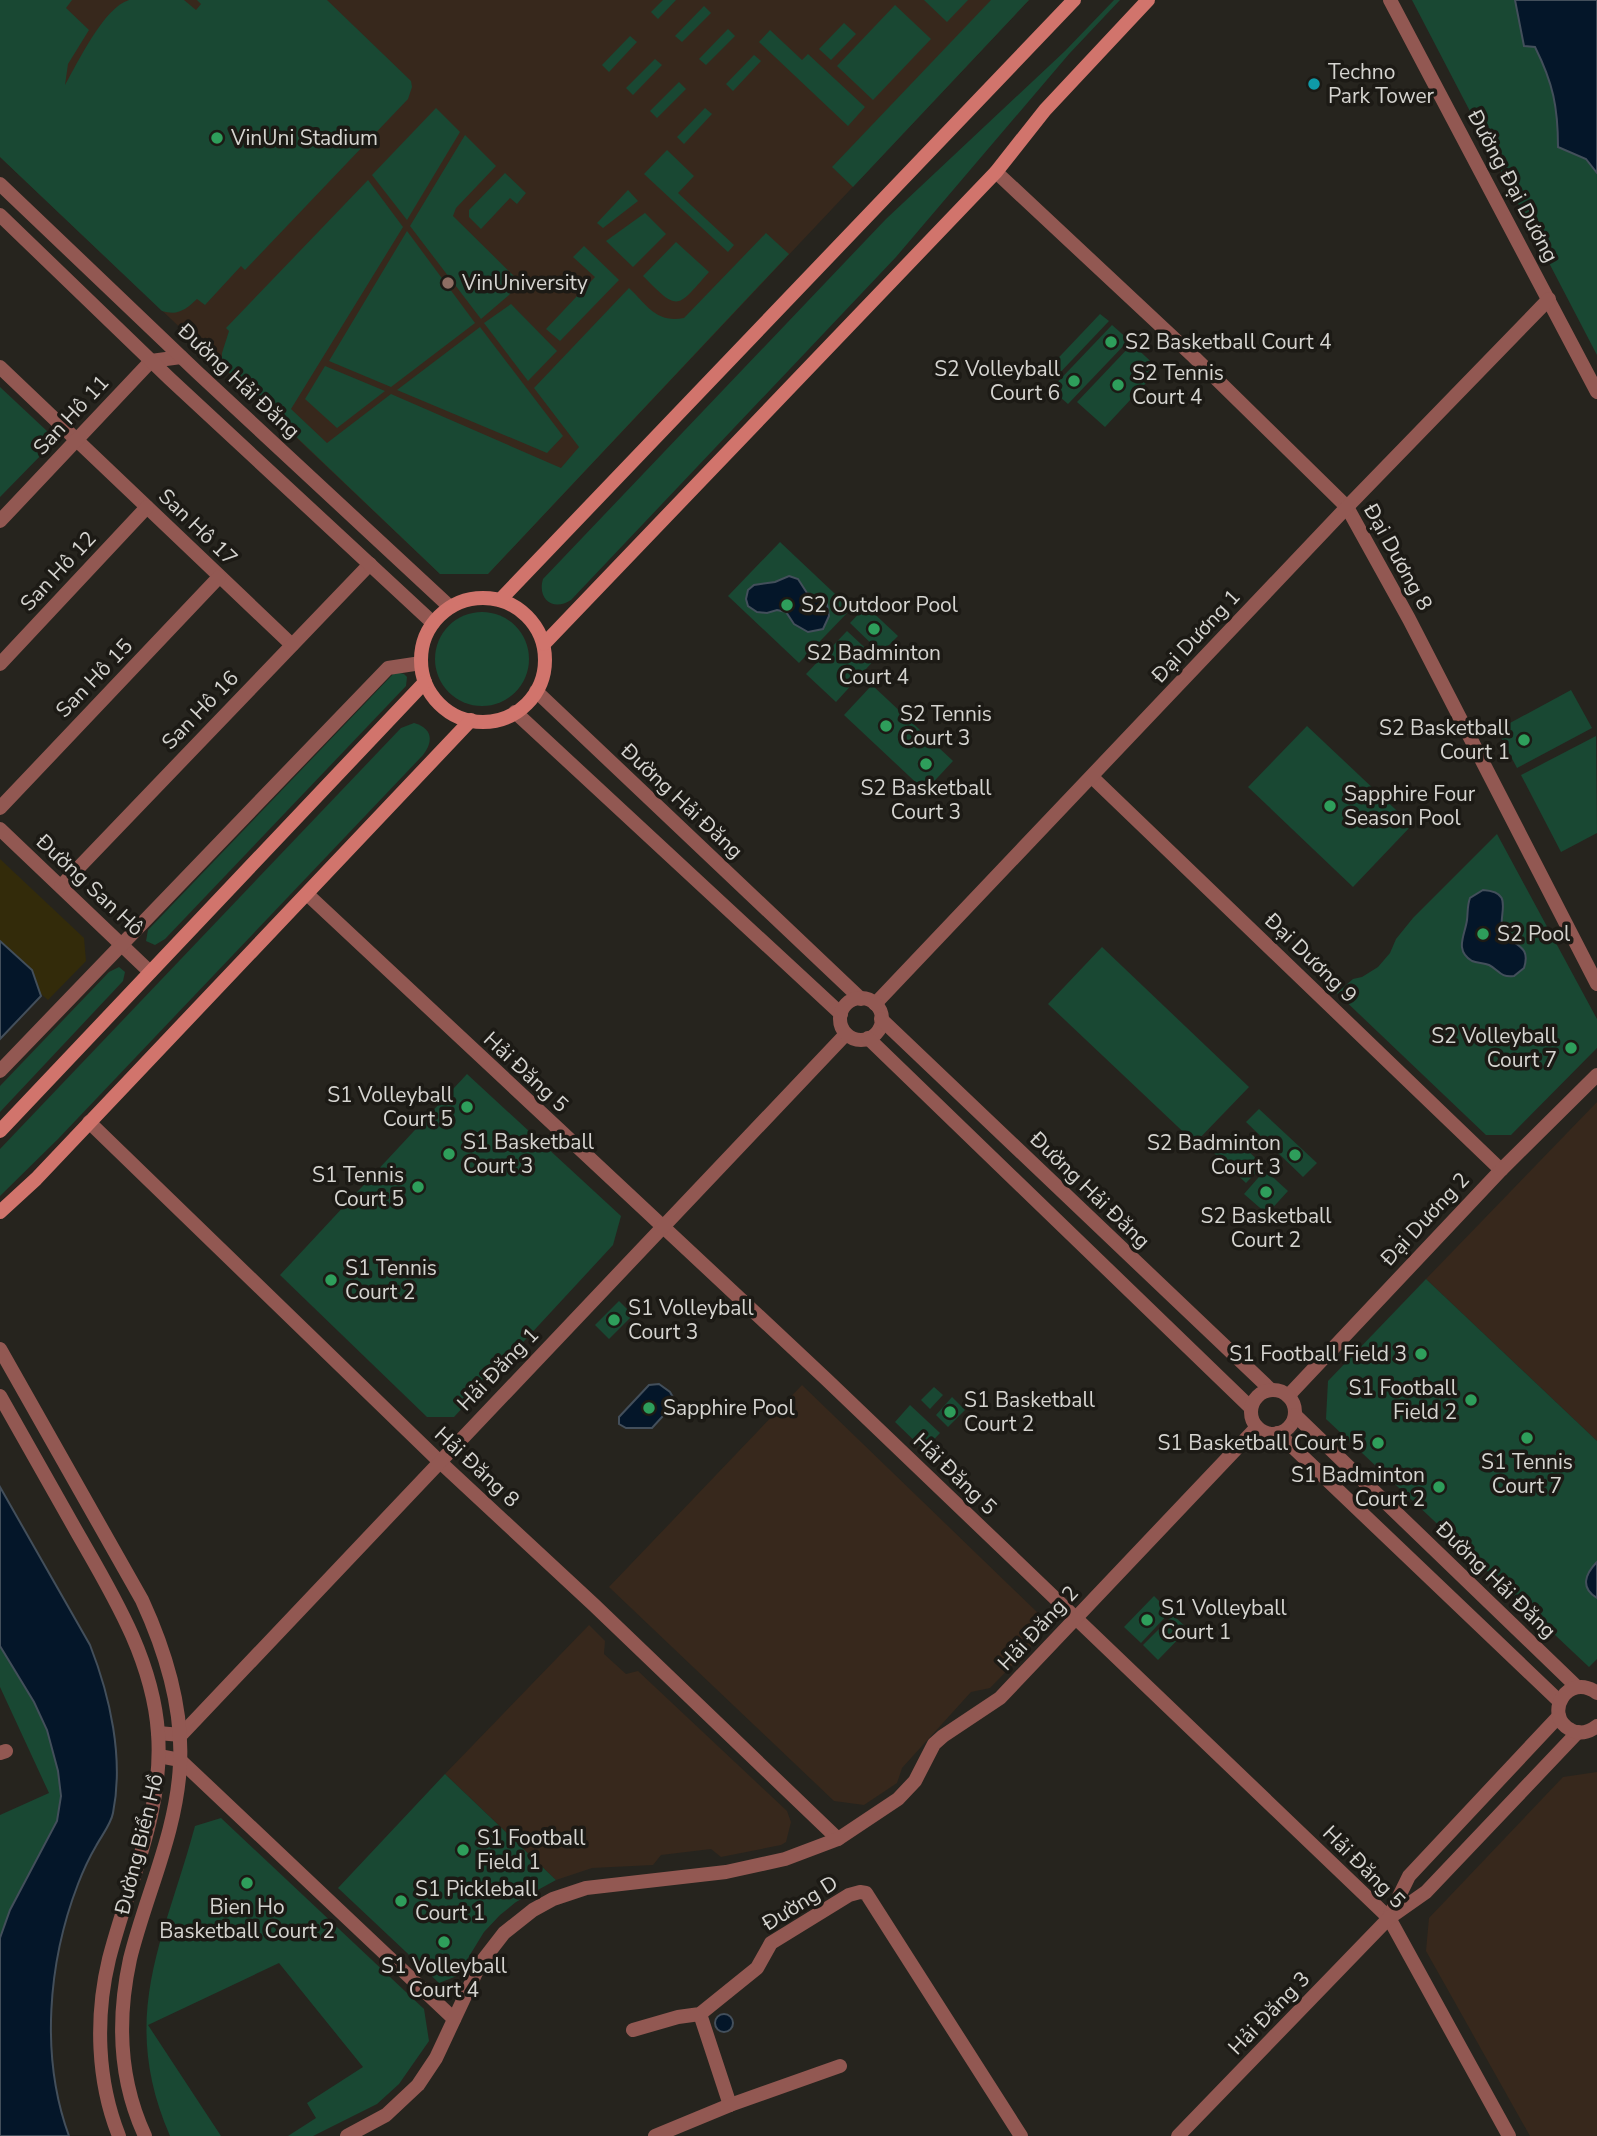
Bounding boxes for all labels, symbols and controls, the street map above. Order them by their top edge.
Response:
place label: Techno Park Tower [1328,58,1435,110]
marker: Techno Park Tower [1306,76,1322,92]
street label: Đường Đại Dương [1461,104,1565,267]
place label: VinUni Stadium [230,124,378,152]
marker: VinUni Stadium [209,130,225,146]
place label: VinUniversity [461,269,588,297]
marker: VinUniversity [440,275,456,291]
street label: Đường Hải Đăng [171,317,306,445]
place label: S2 Basketball Court 4 [1125,328,1332,356]
marker: S2 Basketball Court 4 [1103,334,1119,350]
place label: S2 Volleyball Court 6 [934,355,1061,407]
place label: S2 Tennis Court 4 [1132,359,1224,411]
street label: San Hô 11 [27,369,115,461]
marker: S2 Volleyball Court 6 [1066,373,1082,389]
marker: S2 Tennis Court 4 [1110,377,1126,393]
street label: San Hô 17 [152,482,244,572]
street label: Đại Dương 8 [1357,498,1439,616]
street label: San Hô 12 [14,525,102,617]
street label: Đại Dương 1 [1145,583,1247,690]
place label: S2 Outdoor Pool [801,591,959,619]
marker: S2 Outdoor Pool [779,597,795,613]
marker: S2 Badminton Court 4 [866,621,882,637]
street label: San Hô 15 [49,632,139,724]
place label: S2 Badminton Court 4 [807,639,941,691]
street label: San Hô 16 [155,664,245,756]
place label: S2 Tennis Court 3 [900,700,992,752]
place label: S2 Basketball Court 1 [1379,714,1511,766]
marker: S2 Tennis Court 3 [878,718,894,734]
marker: S2 Basketball Court 1 [1516,732,1532,748]
street label: Đường Hải Đăng [614,737,749,865]
marker: S2 Basketball Court 3 [918,756,934,772]
place label: S2 Basketball Court 3 [861,774,992,826]
place label: Sapphire Four Season Pool [1344,780,1476,832]
marker: Sapphire Four Season Pool [1322,798,1338,814]
street label: Đường San Hô [29,827,150,942]
street label: Đại Dương 9 [1258,906,1363,1009]
place label: S2 Pool [1497,920,1571,948]
marker: S2 Pool [1475,926,1491,942]
place label: S2 Volleyball Court 7 [1431,1022,1558,1074]
street label: Hải Đăng 5 [478,1026,574,1118]
marker: S2 Volleyball Court 7 [1563,1040,1579,1056]
place label: S1 Volleyball Court 5 [327,1081,454,1133]
marker: S1 Volleyball Court 5 [459,1099,475,1115]
street label: Đường Hải Đăng [1023,1125,1156,1255]
place label: S1 Basketball Court 3 [463,1128,595,1180]
place label: S2 Badminton Court 3 [1147,1129,1281,1181]
marker: S1 Basketball Court 3 [441,1146,457,1162]
marker: S2 Badminton Court 3 [1287,1147,1303,1163]
place label: S1 Tennis Court 5 [312,1161,404,1213]
street label: Đại Dương 2 [1374,1166,1476,1273]
marker: S1 Tennis Court 5 [410,1179,426,1195]
marker: S2 Basketball Court 2 [1258,1184,1274,1200]
place label: S2 Basketball Court 2 [1201,1202,1332,1254]
place label: S1 Tennis Court 2 [345,1254,437,1306]
marker: S1 Tennis Court 2 [323,1272,339,1288]
place label: S1 Volleyball Court 3 [628,1294,755,1346]
marker: S1 Volleyball Court 3 [606,1312,622,1328]
street label: Hải Đăng 1 [451,1321,545,1417]
place label: S1 Football Field 3 [1229,1340,1407,1368]
marker: S1 Football Field 3 [1413,1346,1429,1362]
place label: S1 Football Field 2 [1349,1374,1458,1426]
place label: S1 Basketball Court 2 [964,1386,1096,1438]
marker: S1 Football Field 2 [1463,1392,1479,1408]
place label: Sapphire Pool [663,1394,795,1422]
marker: Sapphire Pool [641,1400,657,1416]
marker: S1 Basketball Court 2 [942,1404,958,1420]
street label: Hải Đăng 8 [429,1421,525,1513]
street label: Hải Đăng 5 [907,1427,1003,1521]
place label: S1 Basketball Court 5 [1157,1429,1364,1457]
marker: S1 Tennis Court 7 [1519,1430,1535,1446]
marker: S1 Basketball Court 5 [1370,1435,1386,1451]
place label: S1 Tennis Court 7 [1481,1448,1573,1500]
place label: S1 Badminton Court 2 [1291,1461,1425,1513]
marker: S1 Badminton Court 2 [1431,1479,1447,1495]
street label: Đường Hải Đăng [1429,1515,1562,1645]
street label: Hải Đăng 2 [992,1580,1084,1676]
place label: S1 Volleyball Court 1 [1161,1594,1288,1646]
marker: S1 Volleyball Court 1 [1139,1612,1155,1628]
street label: Đường Biển Hồ [108,1771,170,1918]
street label: Hải Đăng 5 [1317,1820,1411,1914]
place label: S1 Football Field 1 [477,1824,586,1876]
marker: S1 Football Field 1 [455,1842,471,1858]
street label: Đường D [756,1869,843,1938]
marker: Bien Ho Basketball Court 2 [239,1875,255,1891]
place label: S1 Pickleball Court 1 [415,1875,538,1927]
place label: Bien Ho Basketball Court 2 [159,1893,335,1945]
marker: S1 Pickleball Court 1 [393,1893,409,1909]
marker: S1 Volleyball Court 4 [436,1934,452,1950]
place label: S1 Volleyball Court 4 [381,1952,508,2004]
street label: Hải Đăng 3 [1222,1965,1316,2061]

